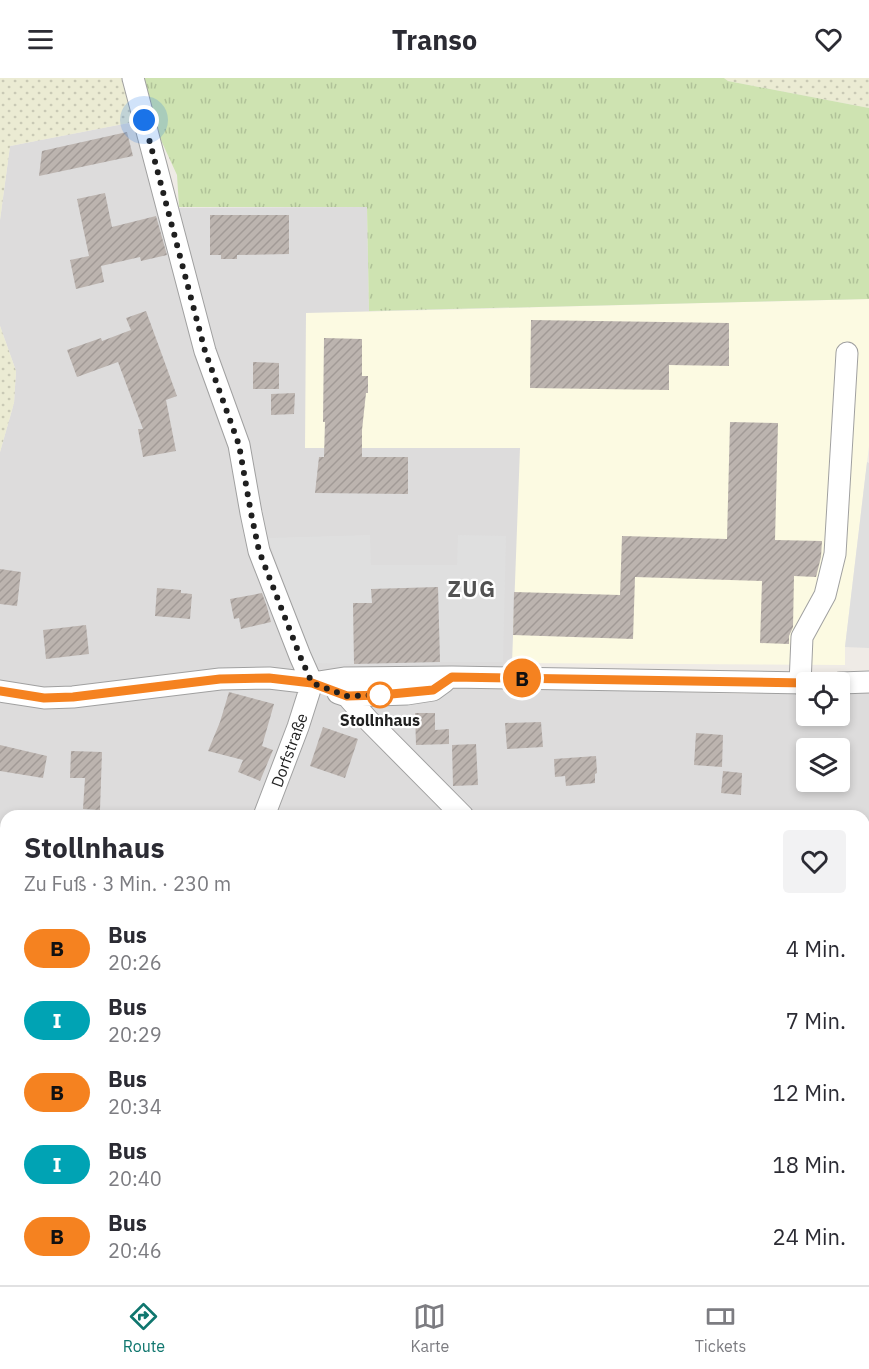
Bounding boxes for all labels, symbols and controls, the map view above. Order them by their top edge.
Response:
text: Transo [392,22,477,57]
icon: menu [24,23,57,56]
icon: heart [812,23,845,56]
your location [129,105,159,135]
district label: ZUG [448,574,496,603]
line badge: B [502,658,542,698]
text: B [515,664,529,692]
map controls [796,672,850,792]
button: locate [796,672,850,726]
marker: Stollnhaus [367,682,393,708]
street label: Dorfstraße [266,710,312,790]
place label: Stollnhaus [340,710,420,730]
button: layers [796,738,850,792]
text: Stollnhaus [24,829,165,866]
button: heart [783,830,846,893]
text: Zu Fuß · 3 Min. · 230 m [24,870,231,897]
text: Bus [108,920,147,949]
text: B [50,934,64,962]
text: 4 Min. [786,934,846,963]
text: 20:26 [108,949,162,976]
text: Bus [108,992,147,1021]
text: I [52,1006,62,1034]
text: 7 Min. [786,1006,846,1035]
text: 20:29 [108,1021,162,1048]
text: Bus [108,1064,147,1093]
text: B [50,1078,64,1106]
text: 12 Min. [773,1078,846,1107]
text: 20:34 [108,1093,162,1120]
text: Bus [108,1136,147,1165]
text: I [52,1150,62,1178]
text: 18 Min. [773,1150,846,1179]
text: 20:40 [108,1165,162,1192]
text: Bus [108,1208,147,1237]
text: B [50,1222,64,1250]
text: 24 Min. [773,1222,846,1251]
text: 20:46 [108,1237,162,1264]
tab: Route [123,1300,165,1356]
tab: Karte [411,1300,449,1356]
tab: Tickets [695,1300,746,1356]

